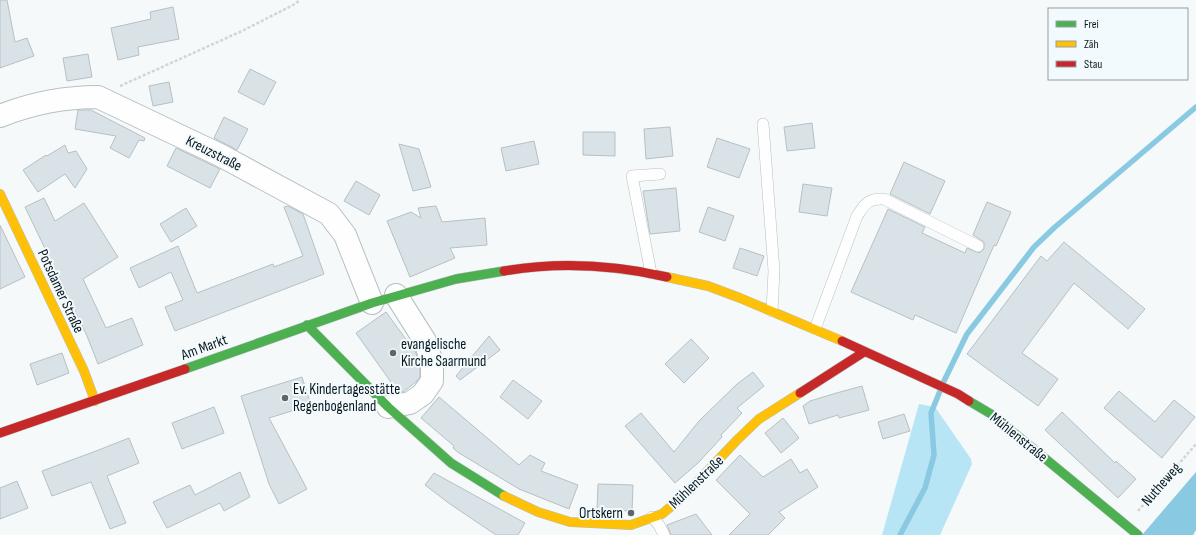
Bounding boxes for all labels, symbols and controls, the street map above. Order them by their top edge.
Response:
legend [1048,8,1188,80]
text: Frei [1084,17,1099,32]
text: Zäh [1084,37,1099,52]
text: Stau [1084,57,1102,72]
street label: Kreuzstraße [182,131,245,176]
street label: Potsdamer Straße [33,246,88,336]
street label: Am Markt [177,330,230,365]
place label: evangelische Kirche Saarmund [401,335,486,371]
marker: evangelische Kirche Saarmund [388,348,398,358]
place label: Ev. Kindertagesstätte Regenbogenland [293,380,400,416]
marker: Ev. Kindertagesstätte Regenbogenland [280,393,290,403]
street label: Mühlenstraße [986,408,1051,466]
street label: Mühlenstraße [665,452,728,513]
street label: Nutheweg [1137,459,1185,510]
place label: Ortskern [579,504,623,523]
marker: Ortskern [626,508,636,518]

